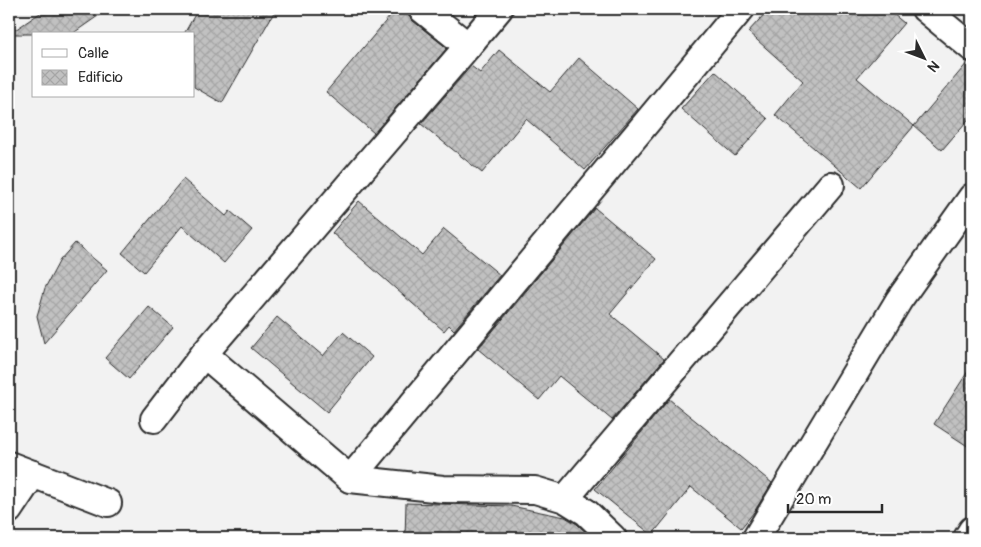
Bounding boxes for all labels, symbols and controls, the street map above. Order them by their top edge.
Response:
legend [32,32,195,98]
north arrow [898,32,948,82]
text: Calle [78,44,109,63]
text: N [924,57,943,76]
text: Edificio [78,68,123,87]
scale bar [788,482,882,514]
text: 20 m [796,490,831,509]

